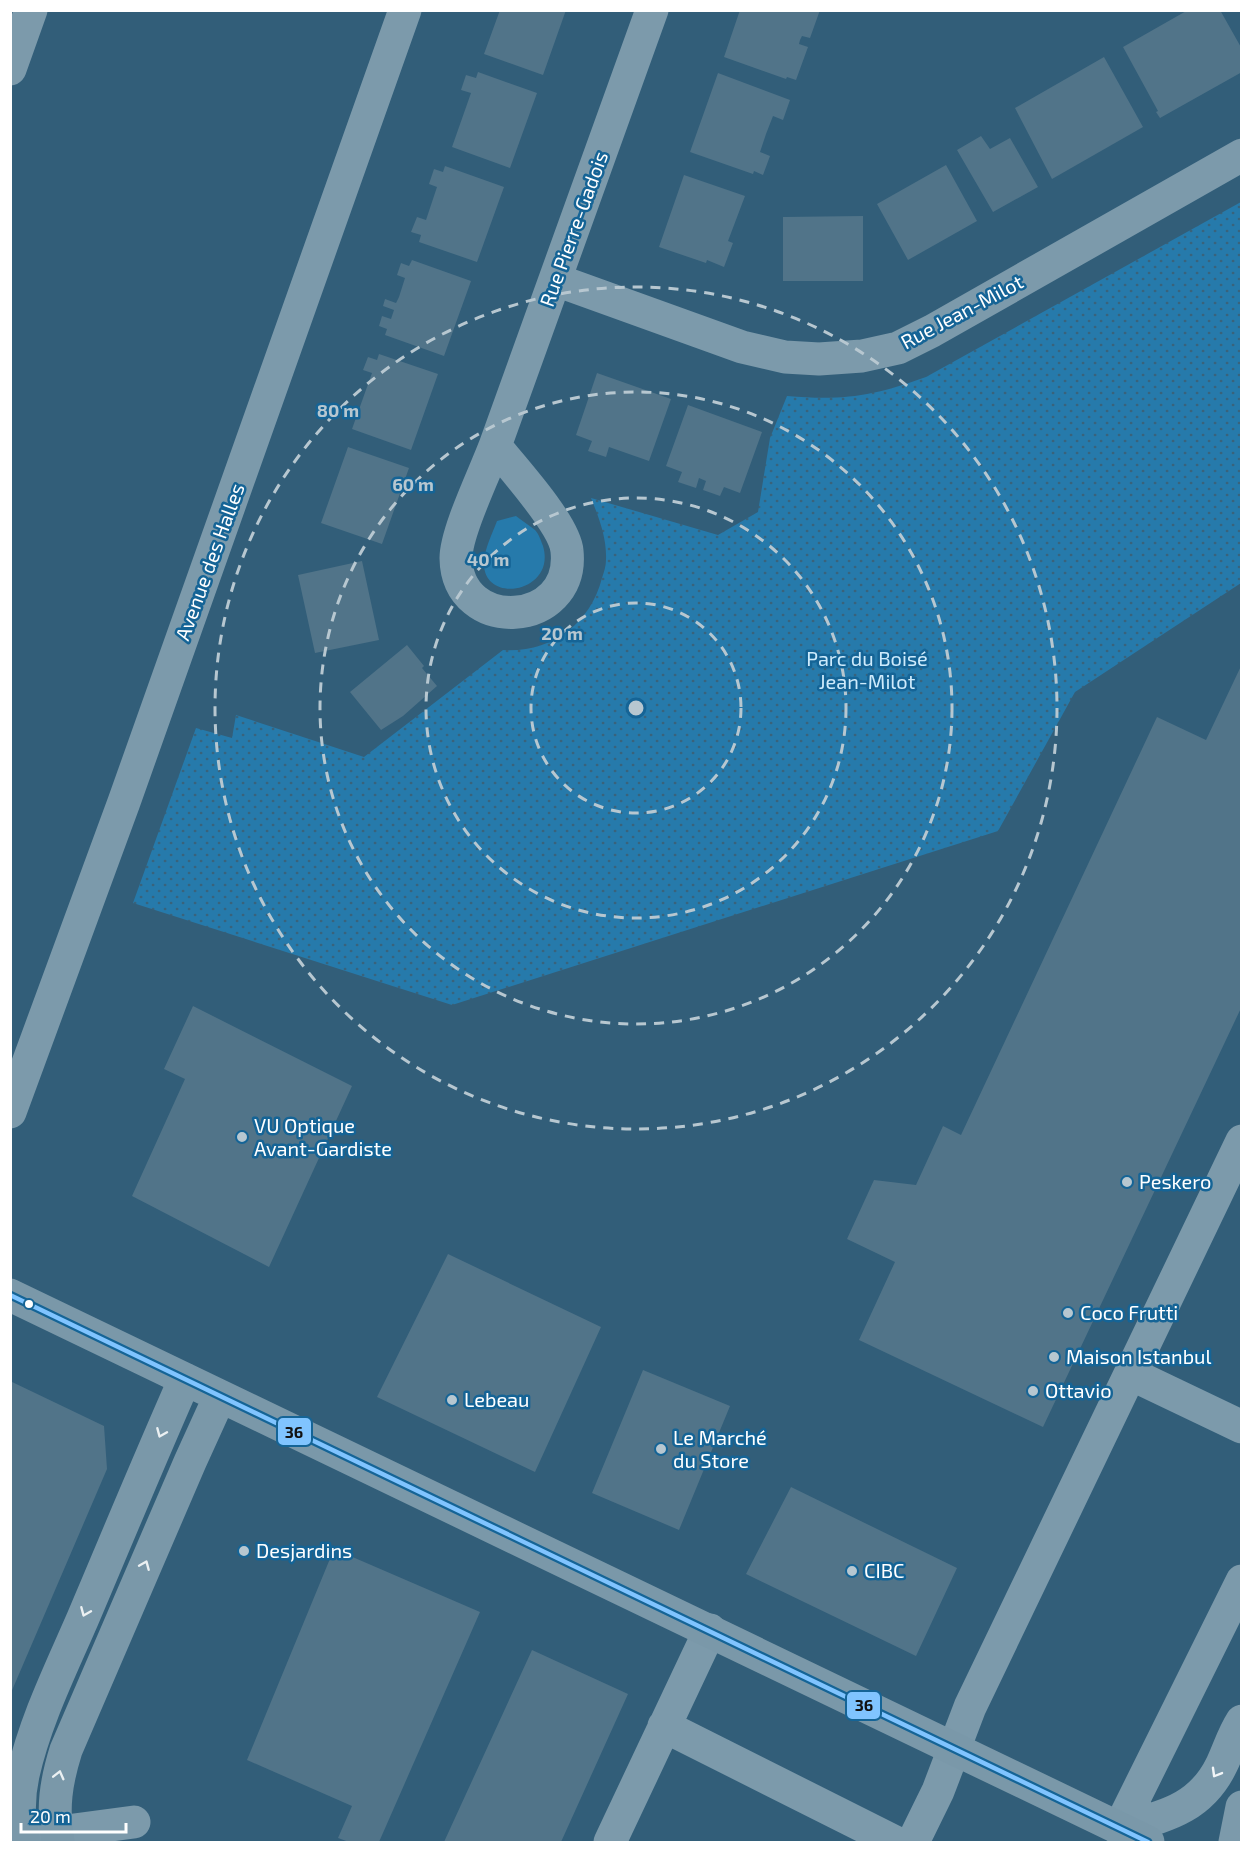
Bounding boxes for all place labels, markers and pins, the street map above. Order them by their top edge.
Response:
centre of rings [626,698,646,718]
place label: VU Optique Avant-Gardiste [254,1113,392,1160]
marker: VU Optique Avant-Gardiste [235,1130,249,1144]
place label: Peskero [1139,1169,1211,1193]
marker: Peskero [1120,1175,1134,1189]
unlabelled marker [23,1298,35,1310]
place label: Coco Frutti [1080,1300,1178,1324]
marker: Coco Frutti [1061,1306,1075,1320]
place label: Maison Istanbul [1066,1344,1211,1368]
marker: Maison Istanbul [1047,1350,1061,1364]
place label: Ottavio [1045,1378,1112,1402]
marker: Ottavio [1026,1384,1040,1398]
place label: Lebeau [464,1387,530,1411]
marker: Lebeau [445,1393,459,1407]
place label: Le Marché du Store [673,1425,767,1472]
marker: Le Marché du Store [654,1442,668,1456]
place label: Desjardins [256,1538,352,1562]
marker: Desjardins [237,1544,251,1558]
place label: CIBC [864,1558,904,1582]
marker: CIBC [845,1564,859,1578]

